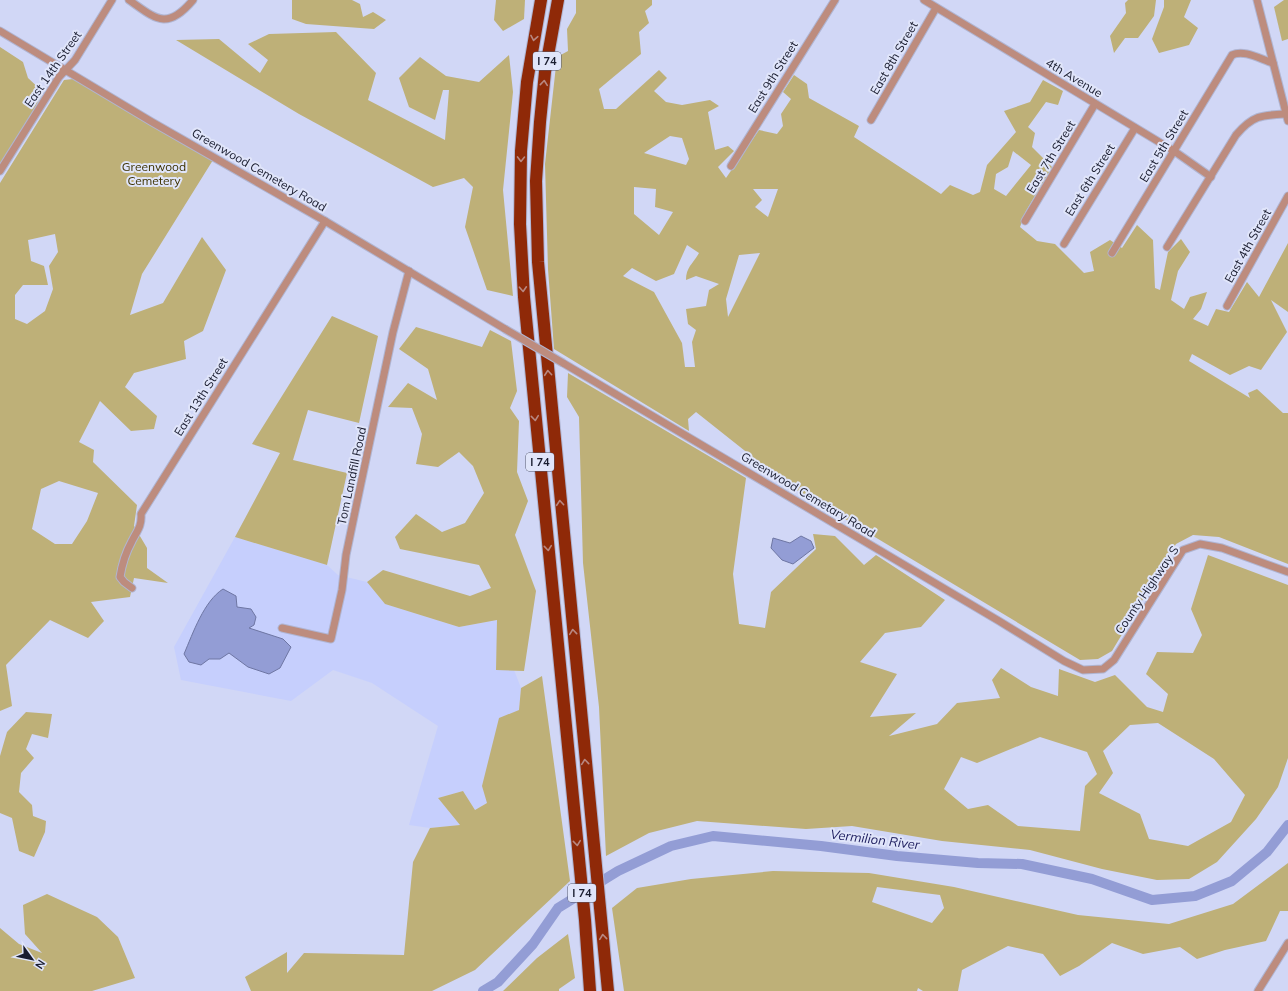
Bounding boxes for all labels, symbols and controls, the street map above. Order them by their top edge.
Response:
street label: East 8th Street [867,18,921,97]
street label: East 14th Street [21,28,84,110]
one-way arrow [531,35,539,41]
street label: East 9th Street [744,38,801,116]
road number: I 74 [533,52,561,70]
street label: 4th Avenue [1043,55,1105,100]
one-way arrow [539,80,548,86]
street label: East 5th Street [1136,107,1191,185]
street label: East 7th Street [1023,118,1078,196]
street label: Greenwood Cemetery Road [189,125,329,214]
street label: East 6th Street [1061,141,1118,219]
one-way arrow [517,156,525,162]
park label: Greenwood Cemetery [122,159,186,188]
street label: East 4th Street [1221,206,1274,285]
one-way arrow [519,286,528,292]
street label: East 13th Street [171,355,231,439]
one-way arrow [544,370,553,377]
one-way arrow [531,415,540,421]
street label: Tom Landfill Road [334,425,369,526]
street label: Greenwood Cemetary Road [738,449,878,541]
road number: I 74 [526,453,554,471]
one-way arrow [556,500,565,506]
street label: County Highway S [1112,543,1182,637]
one-way arrow [543,544,552,551]
one-way arrow [568,629,577,635]
one-way arrow [581,759,590,765]
water label: Vermilion River [829,826,922,853]
one-way arrow [572,840,581,846]
road number: I 74 [568,884,596,902]
one-way arrow [599,934,608,940]
north arrow [12,939,52,979]
text: N [32,957,49,972]

